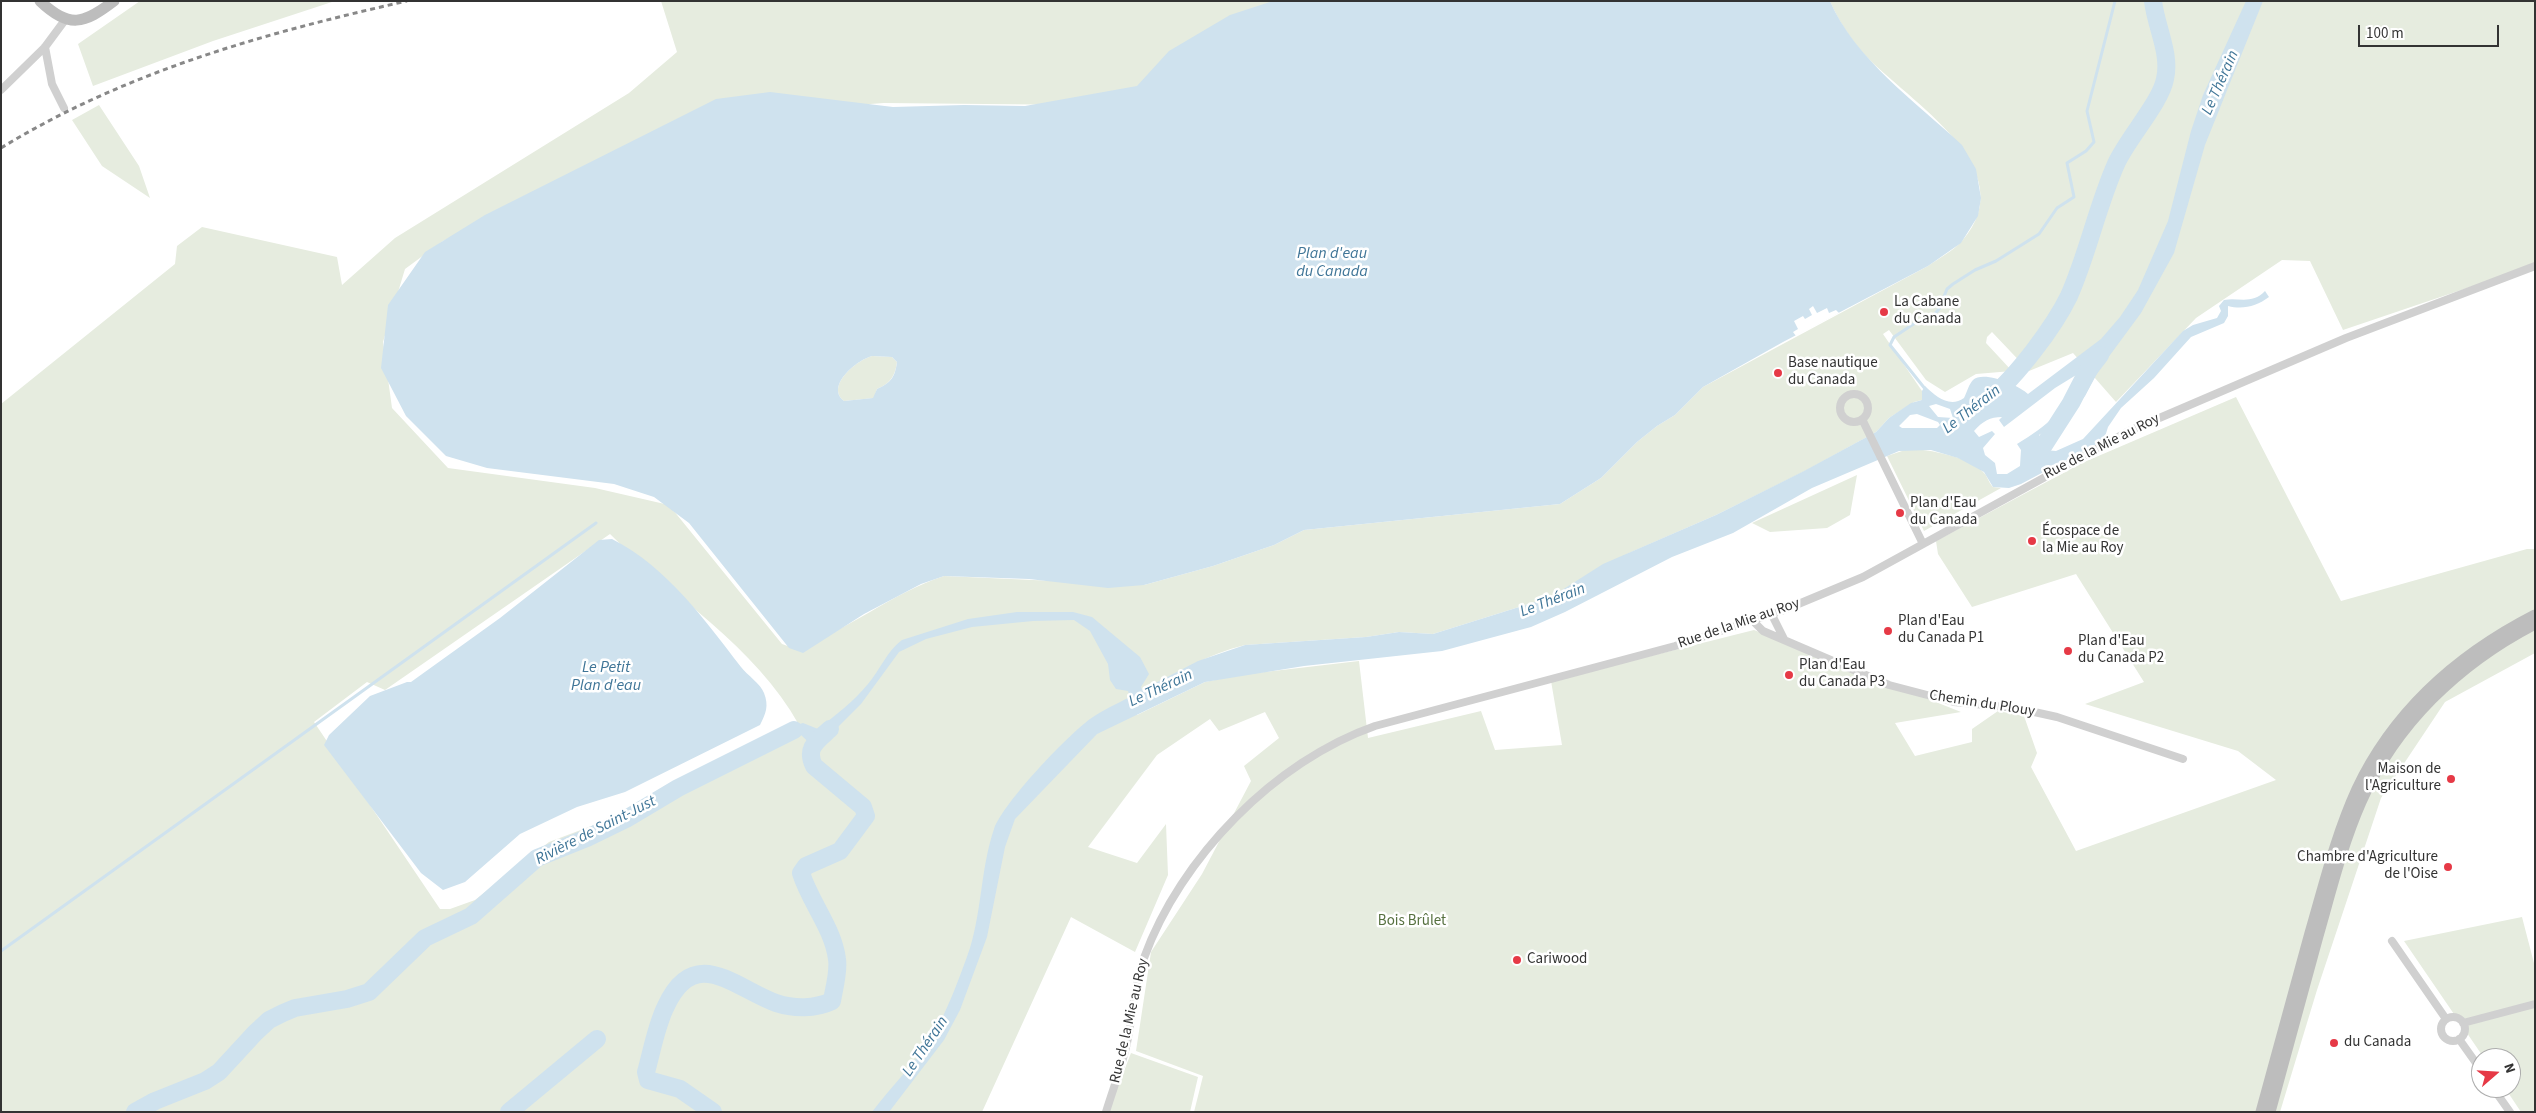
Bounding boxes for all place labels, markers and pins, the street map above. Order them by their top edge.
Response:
place label: La Cabane du Canada [1894,294,1961,329]
marker: La Cabane du Canada [1878,306,1890,318]
place label: Base nautique du Canada [1788,355,1878,390]
marker: Base nautique du Canada [1772,367,1784,379]
place label: Plan d'Eau du Canada [1910,495,1977,530]
marker: Plan d'Eau du Canada [1894,507,1906,519]
place label: Écospace de la Mie au Roy [2042,523,2124,558]
marker: Écospace de la Mie au Roy [2026,535,2038,547]
place label: Plan d'Eau du Canada P1 [1898,613,1984,648]
marker: Plan d'Eau du Canada P1 [1882,625,1894,637]
place label: Plan d'Eau du Canada P2 [2078,633,2164,668]
marker: Plan d'Eau du Canada P2 [2062,645,2074,657]
place label: Plan d'Eau du Canada P3 [1799,657,1885,692]
marker: Plan d'Eau du Canada P3 [1783,669,1795,681]
place label: Maison de l'Agriculture [2365,761,2441,796]
marker: Maison de l'Agriculture [2445,773,2457,785]
place label: Chambre d'Agriculture de l'Oise [2297,849,2438,884]
marker: Chambre d'Agriculture de l'Oise [2442,861,2454,873]
place label: Cariwood [1527,951,1587,969]
marker: Cariwood [1511,954,1523,966]
place label: du Canada [2344,1034,2411,1052]
marker: du Canada [2328,1037,2340,1049]

